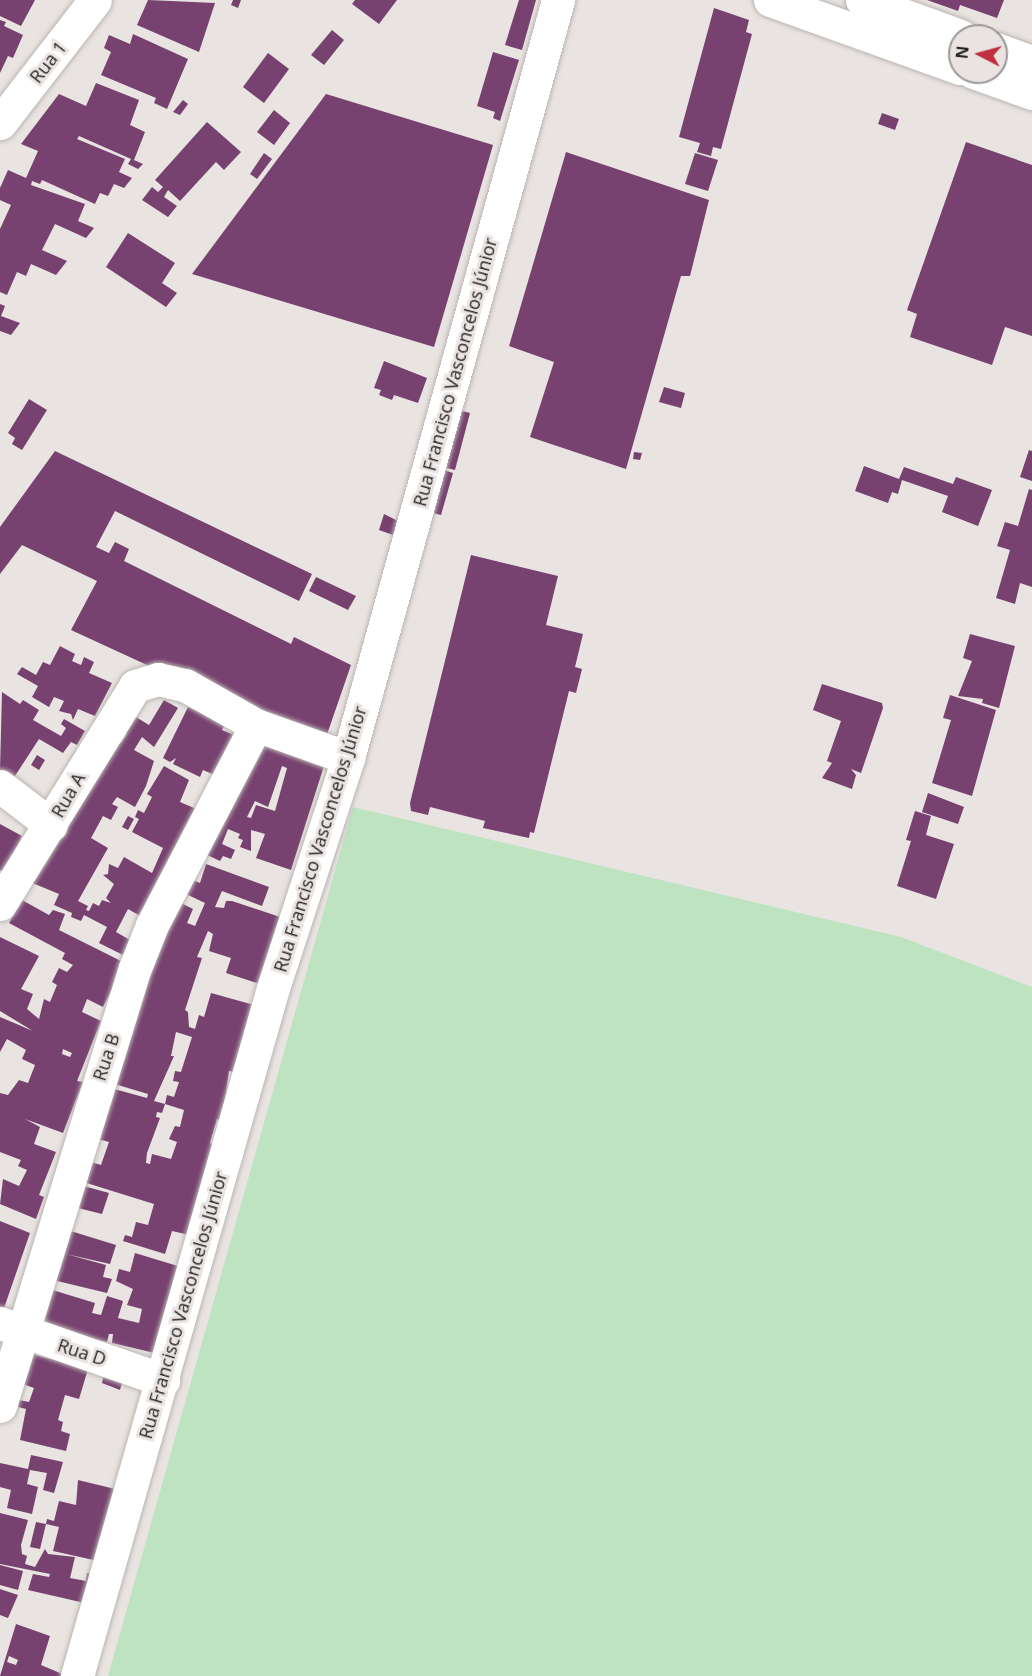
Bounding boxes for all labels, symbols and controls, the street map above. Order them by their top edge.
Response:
north arrow [948,24,1008,84]
street label: Rua 1 [25,37,71,87]
text: N [950,45,974,60]
street label: Rua Francisco Vasconcelos Júnior [409,235,501,509]
street label: Rua Francisco Vasconcelos Júnior [269,703,371,975]
street label: Rua A [47,769,89,821]
street label: Rua B [88,1031,124,1083]
street label: Rua Francisco Vasconcelos Júnior [134,1169,232,1441]
street label: Rua D [55,1334,109,1370]

